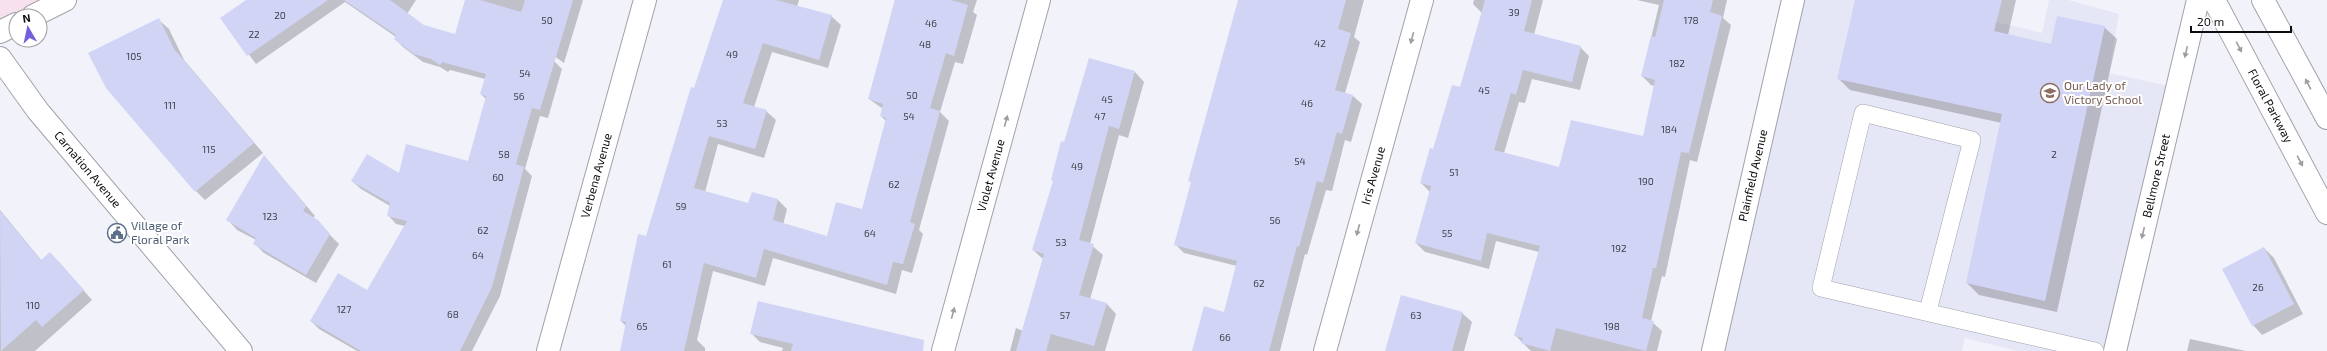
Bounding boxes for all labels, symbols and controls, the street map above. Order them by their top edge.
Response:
house number: 39 [1508,6,1520,18]
north arrow [8,8,48,48]
scale bar [2191,8,2291,34]
house number: 20 [274,9,286,21]
text: N [21,11,31,25]
house number: 50 [541,14,553,26]
house number: 178 [1683,14,1699,26]
text: 20 m [2197,14,2224,28]
house number: 46 [925,17,937,29]
house number: 22 [248,28,260,40]
one-way arrow [1408,31,1414,44]
house number: 42 [1314,37,1326,49]
house number: 48 [919,38,931,50]
one-way arrow [2236,41,2242,52]
one-way arrow [2183,46,2189,58]
house number: 49 [726,48,738,60]
house number: 105 [126,50,142,62]
house number: 182 [1669,57,1685,69]
street label: Floral Parkway [2246,66,2297,145]
house number: 54 [519,67,531,79]
place label: Our Lady of Victory School [2064,78,2142,106]
one-way arrow [2305,78,2312,89]
school or university icon: Our Lady of Victory School [2039,82,2061,104]
house number: 45 [1478,84,1490,96]
house number: 50 [906,89,918,101]
house number: 56 [513,90,525,102]
house number: 45 [1101,93,1113,105]
house number: 46 [1301,97,1313,109]
house number: 111 [164,99,176,111]
house number: 54 [903,110,915,122]
house number: 47 [1094,110,1106,122]
one-way arrow [1003,114,1009,126]
house number: 53 [717,117,727,129]
house number: 184 [1661,123,1677,135]
street label: Carnation Avenue [52,128,125,210]
street label: Plainfield Avenue [1735,128,1769,223]
street label: Verbena Avenue [577,131,614,219]
street label: Bellmore Street [2139,132,2172,219]
street label: Violet Avenue [973,137,1007,213]
house number: 115 [202,143,216,155]
street label: Iris Avenue [1358,145,1387,206]
house number: 58 [498,148,510,160]
house number: 2 [2051,148,2057,160]
house number: 54 [1294,155,1306,167]
one-way arrow [2297,156,2303,167]
house number: 49 [1071,160,1083,172]
house number: 51 [1449,166,1459,178]
house number: 60 [492,171,504,183]
house number: 190 [1638,175,1654,187]
house number: 62 [888,178,900,190]
house number: 59 [675,200,687,212]
house number: 123 [262,210,278,222]
house number: 56 [1269,214,1281,226]
place label: Village of Floral Park [131,218,190,246]
public building icon: Village of Floral Park [106,222,128,244]
house number: 62 [477,224,489,236]
one-way arrow [1355,224,1361,237]
house number: 64 [864,227,876,239]
house number: 55 [1442,227,1452,239]
one-way arrow [2140,227,2146,239]
house number: 53 [1056,236,1066,248]
house number: 192 [1611,242,1627,254]
house number: 64 [472,249,484,261]
house number: 61 [662,258,672,270]
house number: 62 [1253,277,1265,289]
house number: 26 [2252,281,2264,293]
house number: 110 [26,299,40,311]
house number: 127 [337,303,351,315]
one-way arrow [950,307,956,319]
house number: 68 [447,308,459,320]
house number: 57 [1060,309,1070,321]
house number: 63 [1410,309,1422,321]
house number: 65 [636,320,648,332]
house number: 198 [1604,320,1620,332]
house number: 66 [1219,331,1231,343]

